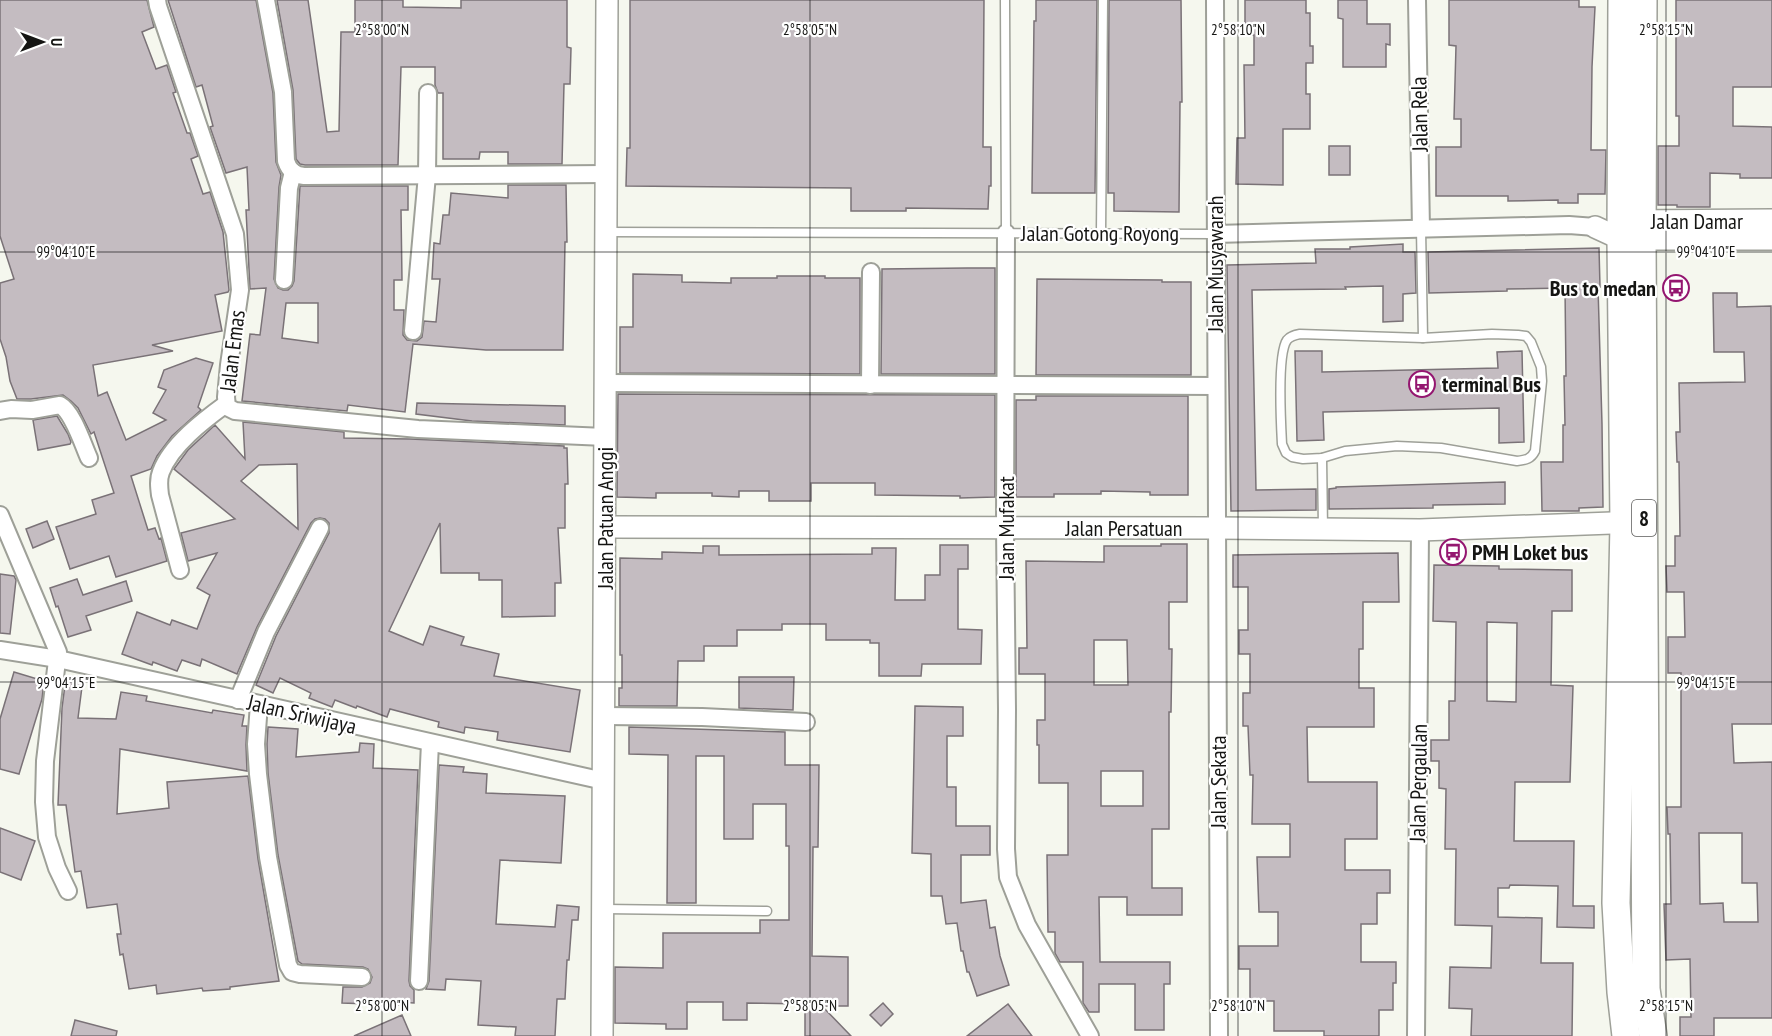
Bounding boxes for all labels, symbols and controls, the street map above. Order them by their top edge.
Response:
north arrow [12,12,72,72]
text: 2°58'00"N [355,20,409,39]
text: 2°58'05"N [783,20,837,39]
text: 2°58'10"N [1211,20,1265,39]
text: 2°58'15"N [1639,20,1693,39]
text: U [47,38,67,46]
street label: Jalan Rela [1404,76,1434,153]
street label: Jalan Musyawarah [1201,196,1229,333]
street label: Jalan Damar [1650,207,1743,235]
street label: Jalan Gotong Royong [1020,219,1179,247]
text: 99°04'10"E [36,242,96,261]
text: 99°04'10"E [1676,242,1736,261]
bus stop icon: Bus to medan [1661,273,1691,303]
place label: Bus to medan [1550,274,1656,302]
street label: Jalan Emas [213,308,251,395]
bus stop icon: terminal Bus [1407,369,1437,399]
place label: terminal Bus [1442,370,1541,398]
street label: Jalan Patuan Anggi [591,447,619,590]
street label: Jalan Mufakat [992,476,1020,581]
road number: 8 [1632,500,1656,536]
street label: Jalan Persatuan [1064,514,1183,542]
bus stop icon: PMH Loket bus [1438,537,1468,567]
place label: PMH Loket bus [1472,538,1589,566]
text: 99°04'15"E [36,673,96,692]
text: 99°04'15"E [1676,673,1736,692]
street label: Jalan Sriwijaya [244,688,359,740]
street label: Jalan Pergaulan [1403,724,1433,843]
street label: Jalan Sekata [1204,735,1232,830]
text: 2°58'00"N [355,996,409,1015]
text: 2°58'05"N [783,996,837,1015]
text: 2°58'10"N [1211,996,1265,1015]
text: 2°58'15"N [1639,996,1693,1015]

